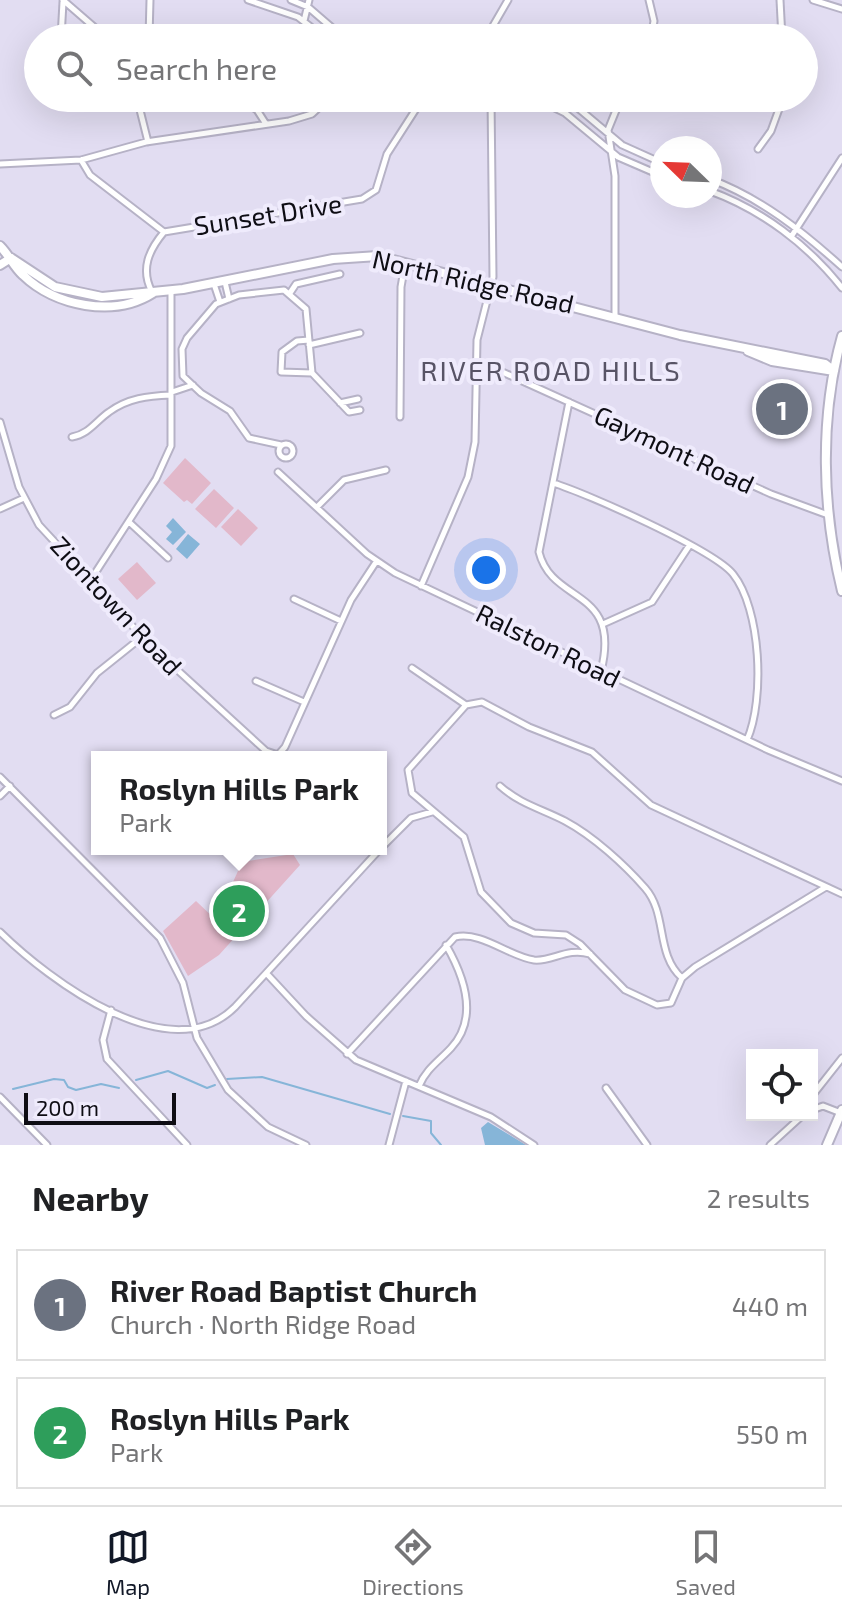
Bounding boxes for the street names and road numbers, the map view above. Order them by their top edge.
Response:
street label: Sunset Drive [192,187,344,240]
street label: North Ridge Road [370,242,577,319]
street label: Gaymont Road [590,398,759,499]
street label: Ziontown Road [45,529,189,681]
street label: Ralston Road [471,596,626,693]

